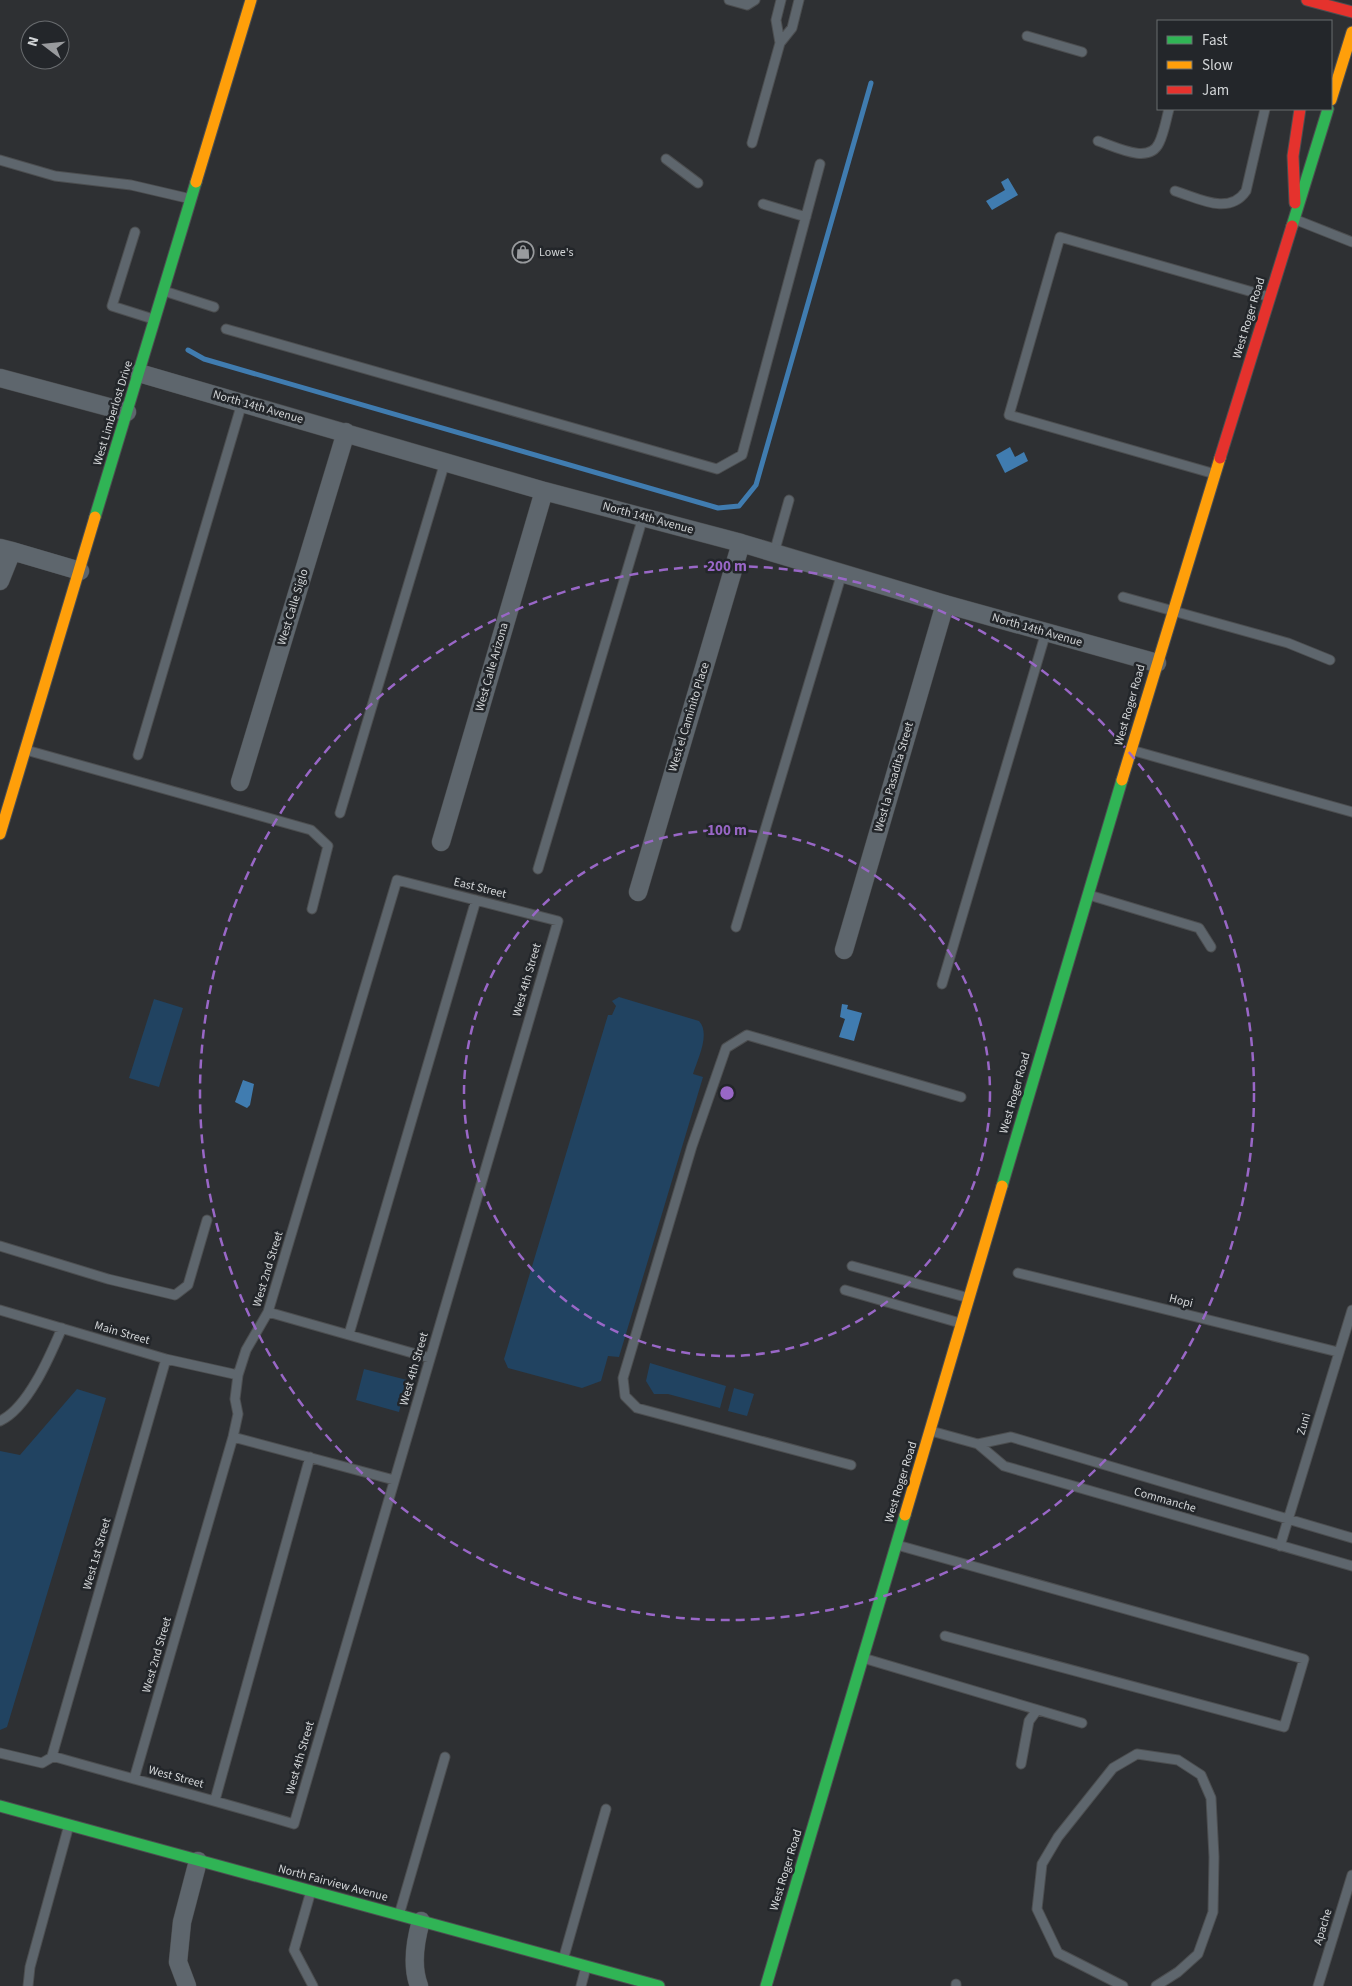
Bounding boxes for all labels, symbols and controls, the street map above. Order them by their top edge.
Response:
north arrow [20,20,70,70]
legend [1157,20,1332,110]
text: Fast [1202,30,1228,51]
text: N [23,34,44,49]
text: Slow [1202,55,1233,76]
text: Jam [1202,80,1229,101]
shop icon: Lowe's [511,240,535,264]
place label: Lowe's [539,244,573,261]
street label: West Roger Road [1229,275,1269,361]
street label: West Limberlost Drive [89,358,137,468]
street label: North 14th Avenue [211,386,305,428]
street label: North 14th Avenue [601,498,695,538]
text: 200 m [707,556,747,577]
street label: West Calle Siglo [273,567,313,647]
street label: North 14th Avenue [990,609,1084,651]
street label: West Calle Arizona [471,621,513,713]
street label: West el Caminito Place [664,660,714,774]
street label: West Roger Road [1110,662,1150,748]
street label: West la Pasadita Street [870,720,918,834]
text: 100 m [707,820,747,841]
street label: East Street [452,873,508,903]
street label: West 4th Street [508,941,546,1019]
street label: West Roger Road [995,1050,1035,1136]
centre of rings [718,1084,736,1102]
street label: West 2nd Street [248,1229,288,1309]
street label: Hopi [1167,1290,1195,1312]
street label: Main Street [92,1317,152,1349]
street label: West 4th Street [395,1330,433,1408]
street label: Zuni [1293,1411,1315,1437]
street label: West Roger Road [881,1439,921,1525]
street label: Commanche [1132,1483,1198,1517]
street label: West 1st Street [79,1516,115,1592]
street label: West 2nd Street [138,1615,176,1695]
street label: West 4th Street [281,1719,319,1797]
street label: West Street [146,1761,206,1793]
street label: West Roger Road [766,1827,806,1913]
street label: North Fairview Avenue [276,1860,390,1906]
street label: Apache [1309,1907,1337,1947]

